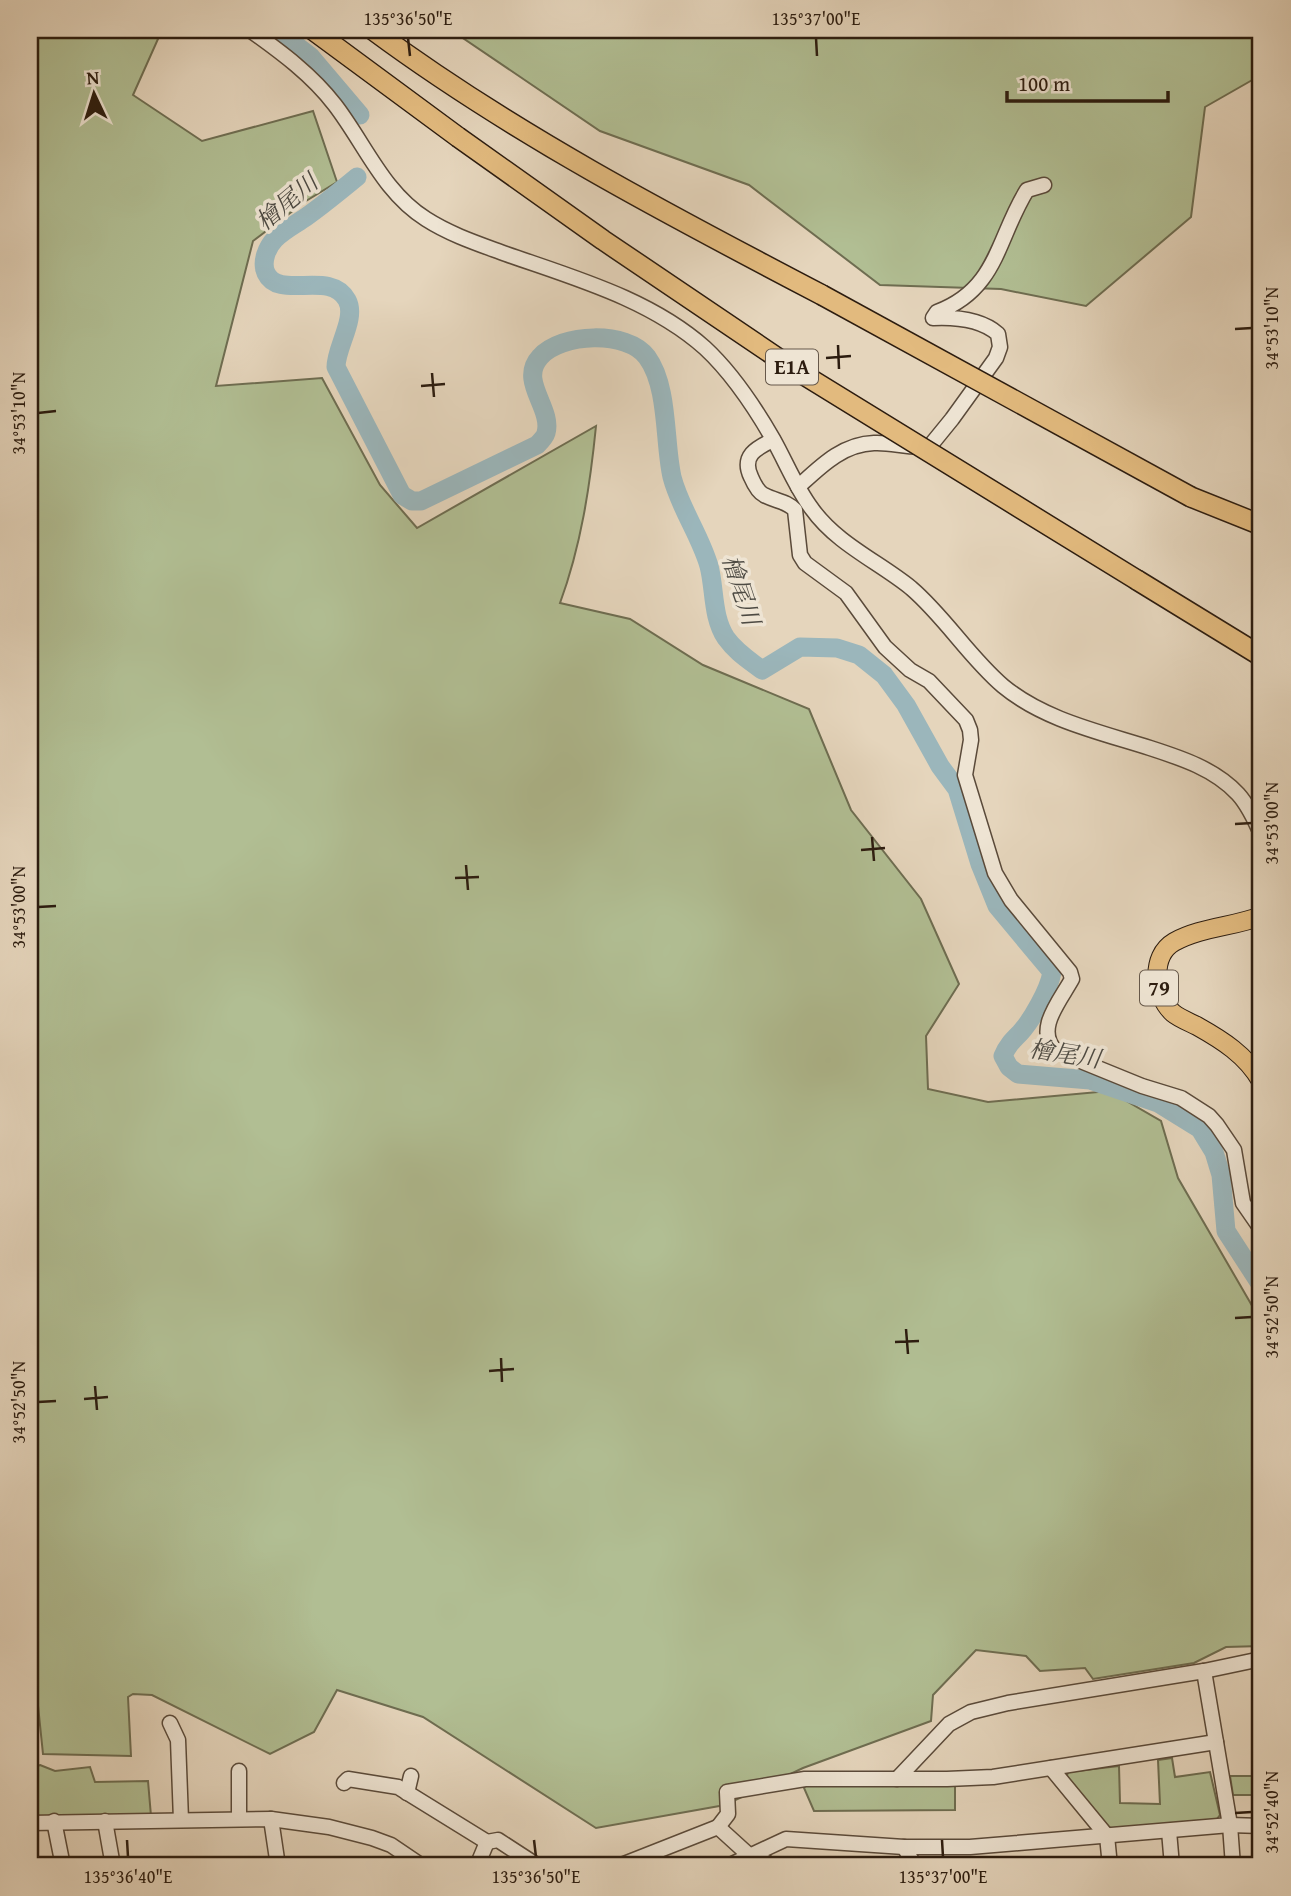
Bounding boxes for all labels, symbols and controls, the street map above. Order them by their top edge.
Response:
text: 135°36'50"E [364,5,452,32]
text: 135°37'00"E [772,5,860,32]
north arrow [60,60,130,130]
scale bar [1007,60,1168,104]
text: N [86,63,100,91]
text: 100 m [1018,68,1070,99]
water label: 檜尾川 [248,163,328,238]
text: 34°53'10"N [1258,286,1285,369]
road number: E1A [766,350,818,384]
text: 34°53'10"N [5,371,32,454]
water label: 檜尾川 [714,550,770,632]
text: 34°53'00"N [1258,781,1285,864]
text: 34°53'00"N [5,865,32,948]
road number: 79 [1140,970,1178,1006]
water label: 檜尾川 [1027,1031,1106,1077]
text: 34°52'50"N [1258,1275,1285,1358]
text: 34°52'50"N [5,1360,32,1443]
text: 34°52'40"N [1258,1770,1285,1853]
text: 135°36'40"E [84,1863,172,1890]
text: 135°36'50"E [492,1863,580,1890]
text: 135°37'00"E [899,1863,987,1890]

